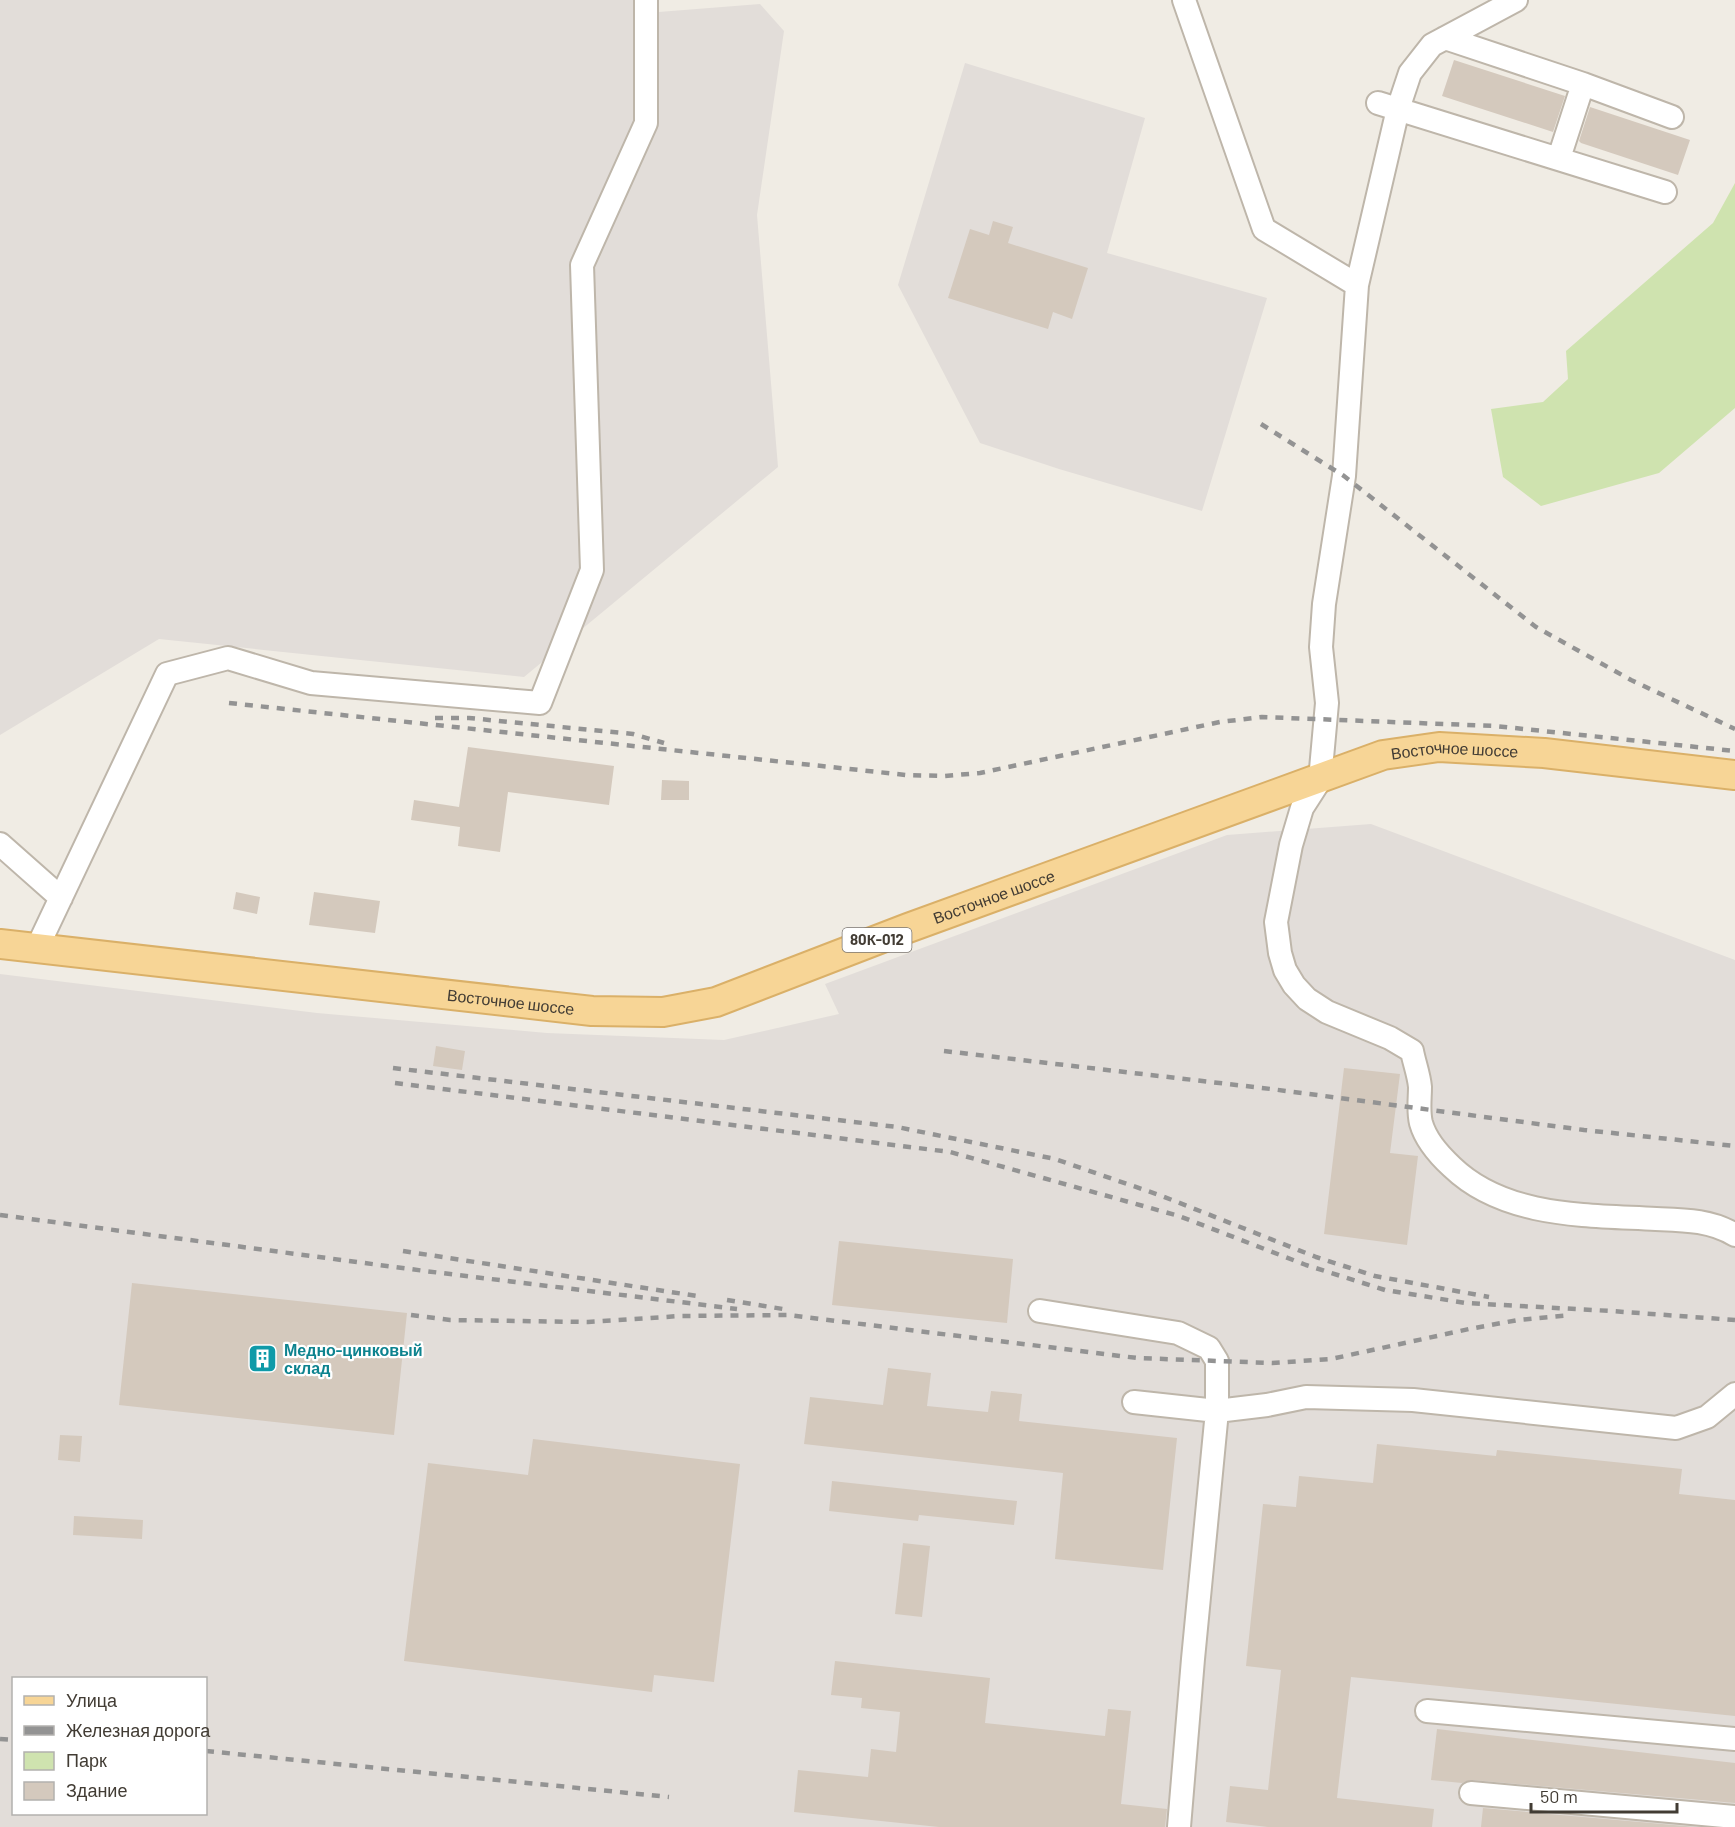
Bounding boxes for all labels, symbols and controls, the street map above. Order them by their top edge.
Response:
street label: Восточное шоссе [1389,737,1519,763]
street label: Восточное шоссе [930,865,1057,927]
road number: 80К-012 [842,928,912,952]
street label: Восточное шоссе [446,985,576,1018]
place label: Медно-цинковый склад [284,1340,423,1377]
building icon: Медно-цинковый склад [247,1343,279,1375]
legend [12,1677,207,1815]
text: Улица [66,1689,118,1711]
text: Железная дорога [66,1719,211,1741]
text: Парк [66,1749,107,1771]
scale bar [1531,1776,1676,1814]
text: Здание [66,1779,127,1801]
text: 50 m [1540,1785,1578,1807]

